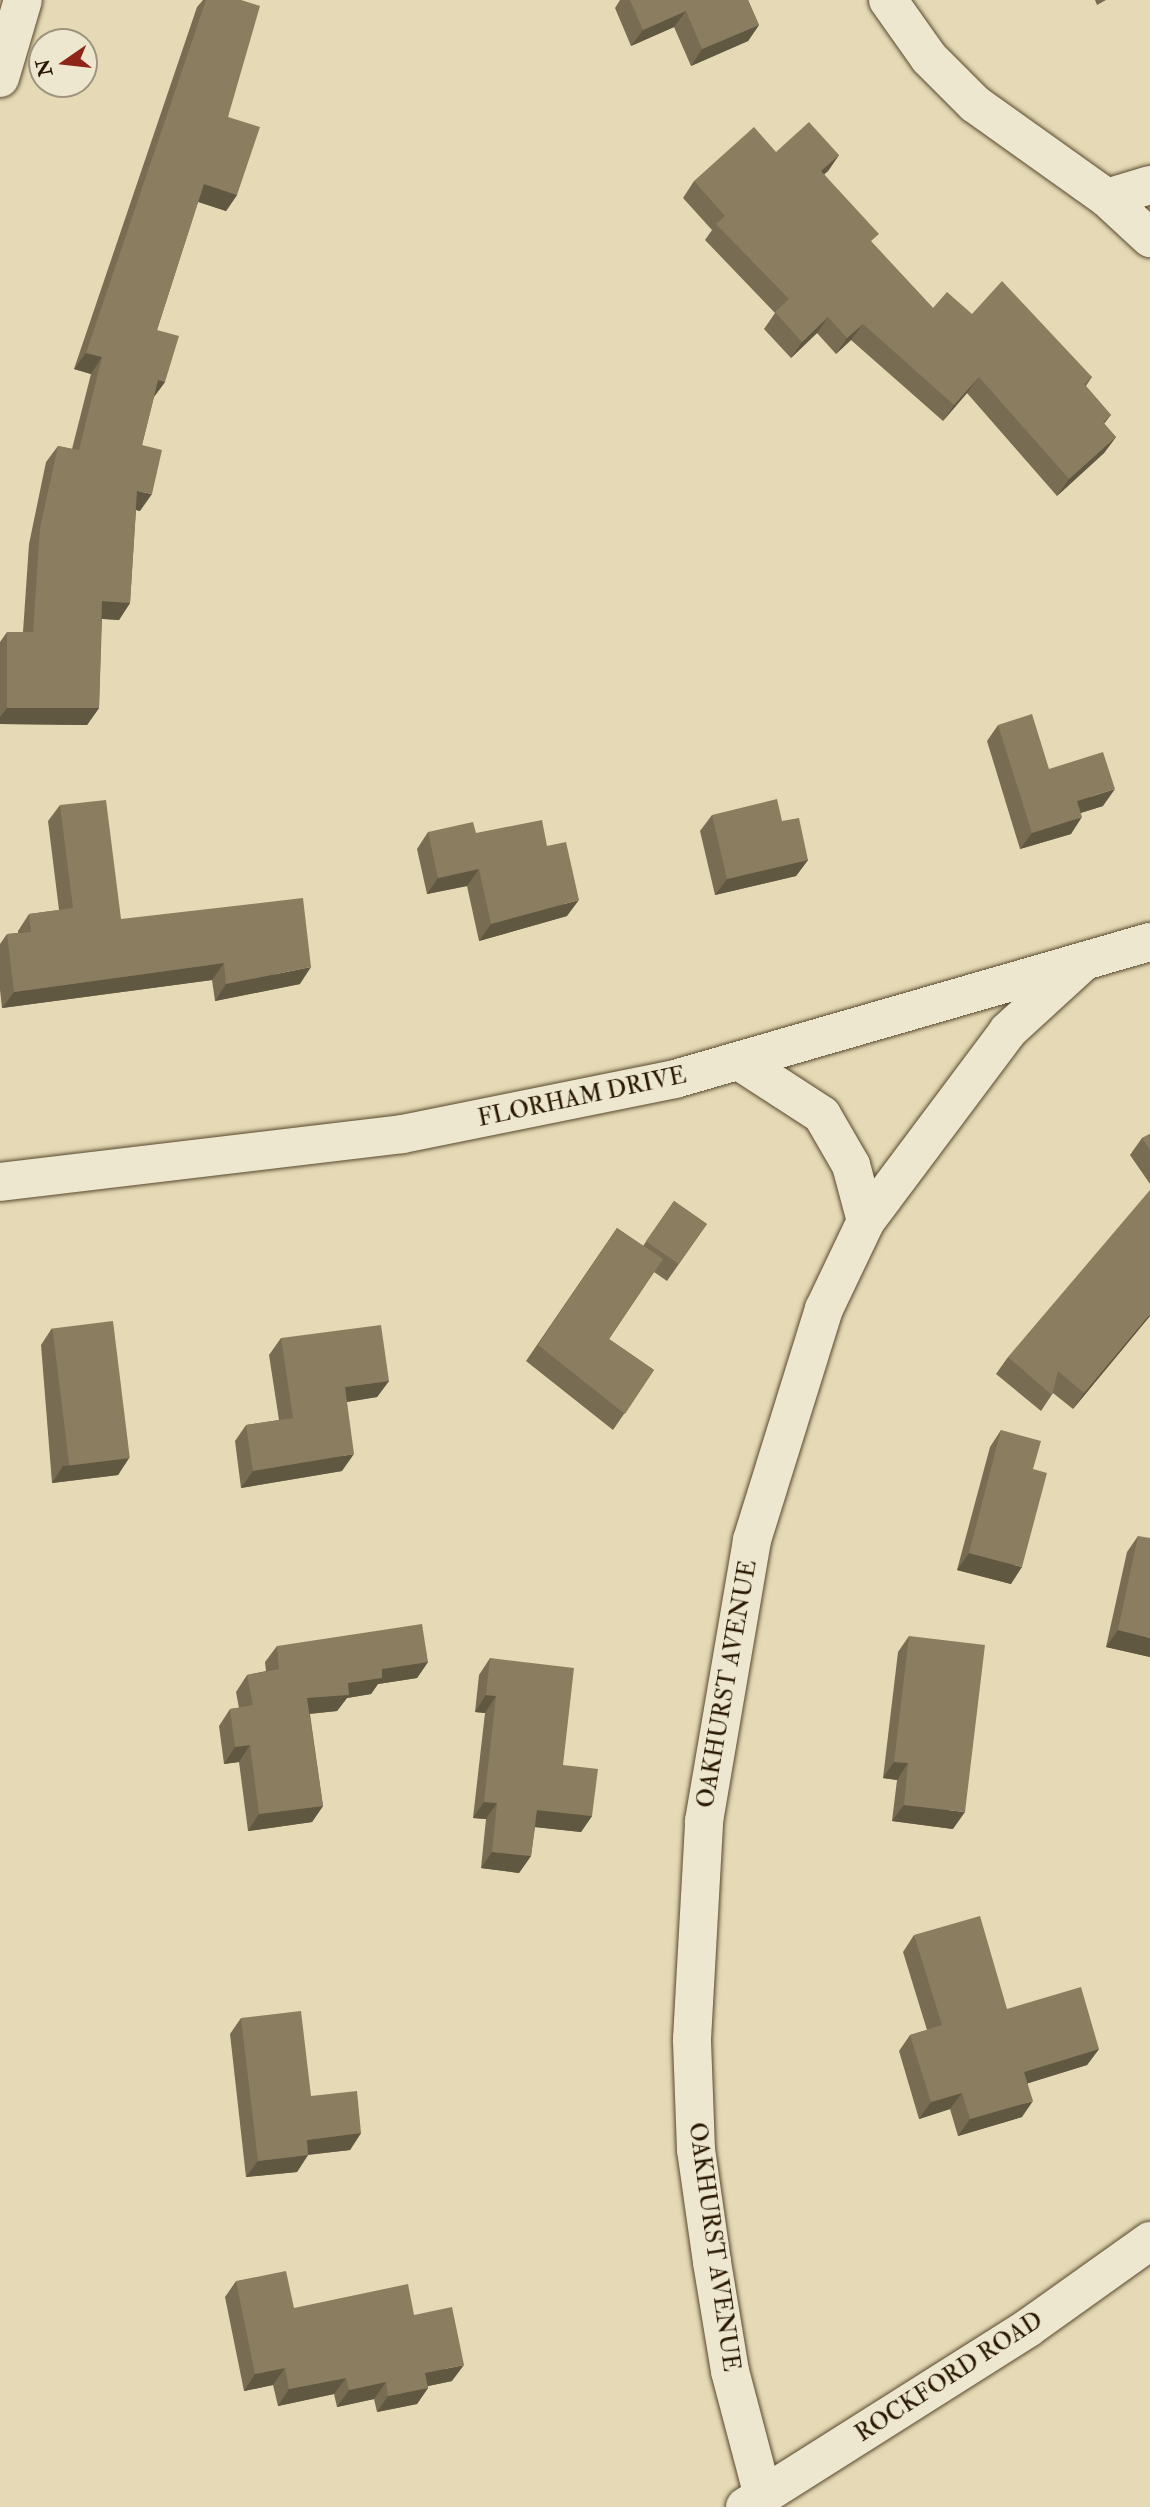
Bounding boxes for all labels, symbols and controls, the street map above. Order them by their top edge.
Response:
north arrow [28,28,98,98]
text: N [31,56,58,79]
street label: FLORHAM DRIVE [475,1061,689,1133]
street label: OAKHURST AVENUE [691,1558,763,1810]
street label: OAKHURST AVENUE [682,2121,746,2373]
street label: ROCKFORD ROAD [850,2306,1048,2448]

